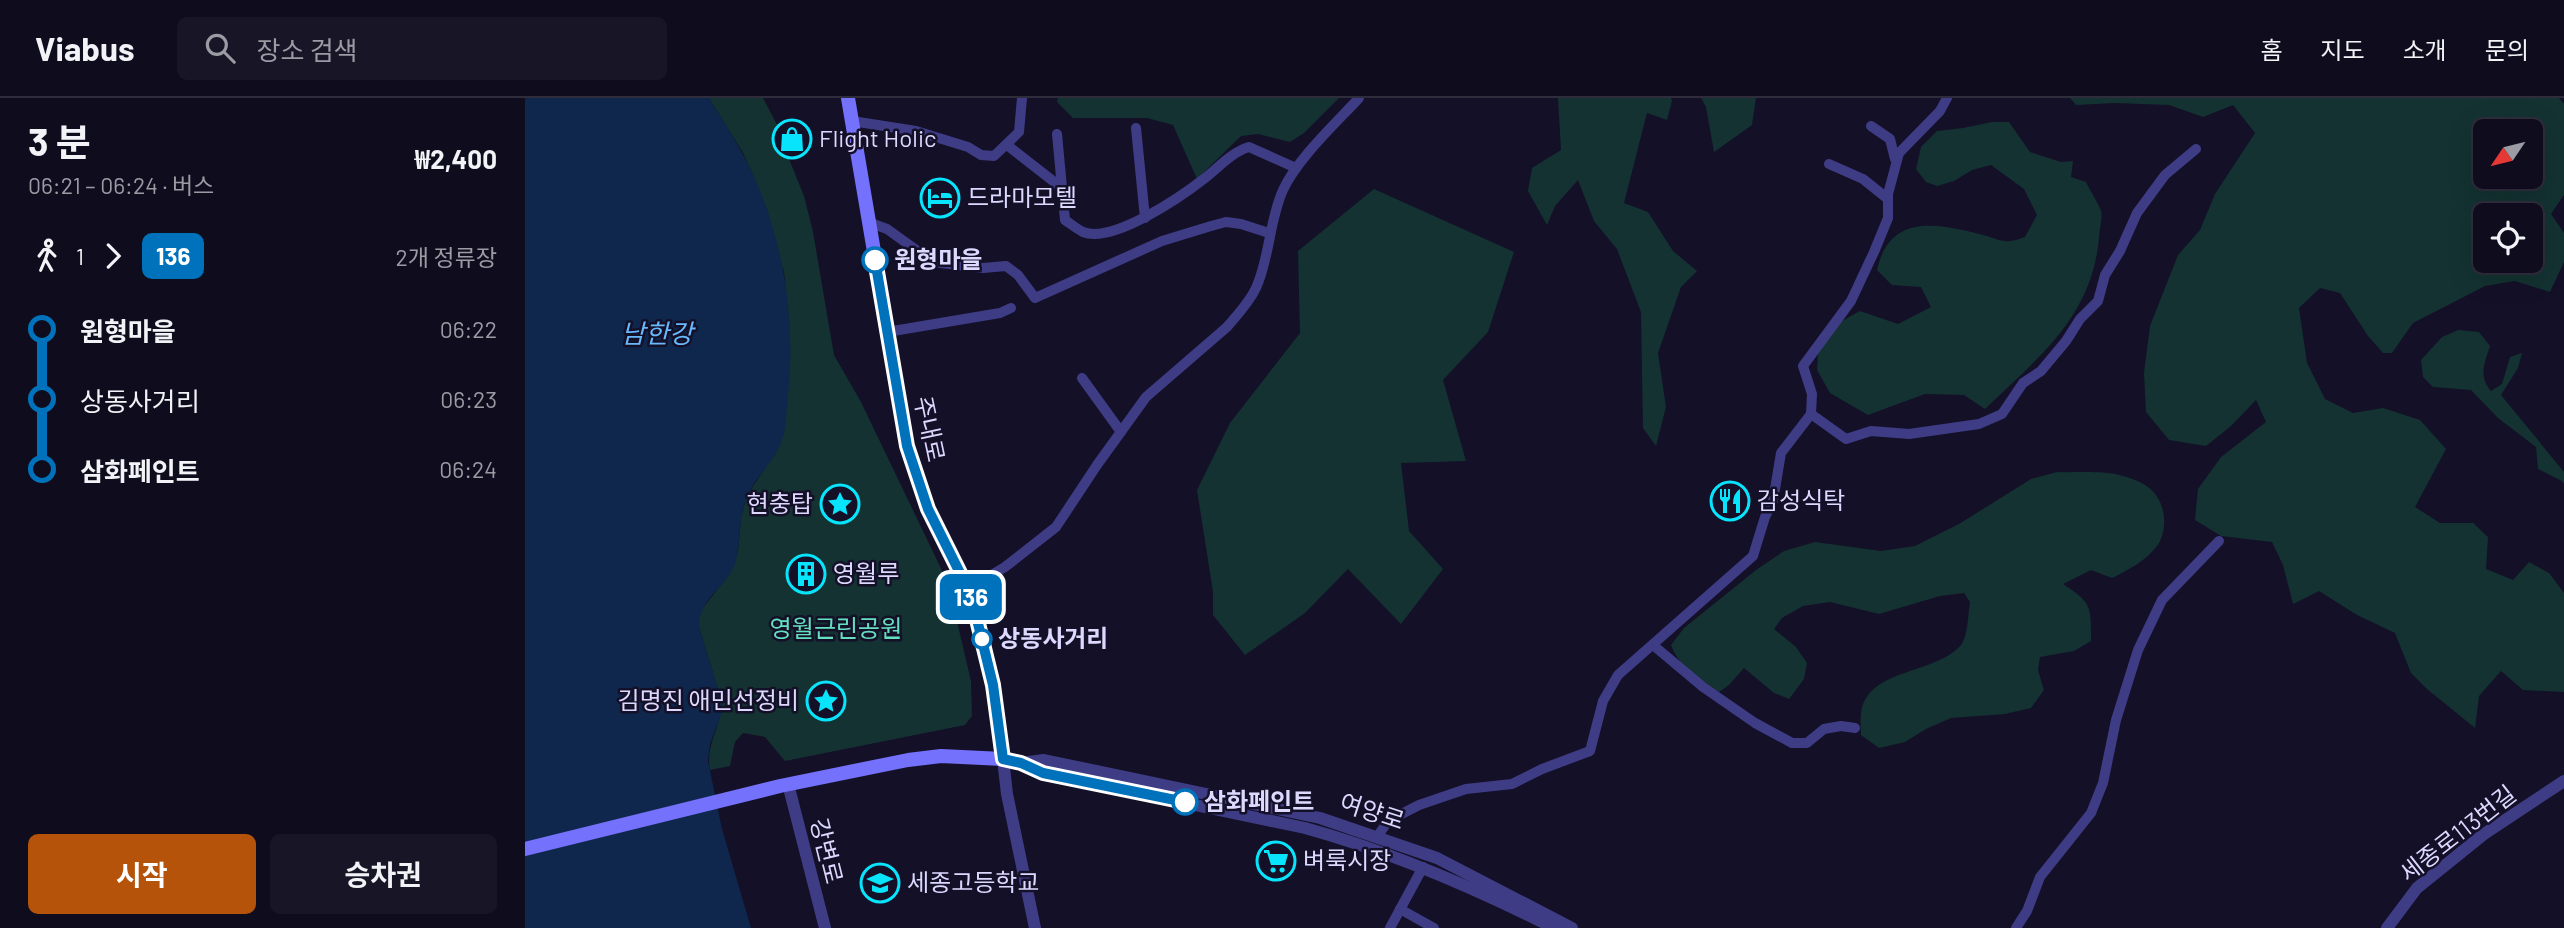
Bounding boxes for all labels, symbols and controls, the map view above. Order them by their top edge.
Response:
search box [177,17,667,80]
text: Viabus [35,28,135,68]
icon: search [201,29,239,67]
text: 장소 검색 [257,34,358,65]
text: 홈 [2260,35,2282,64]
text: 지도 [2320,35,2365,64]
text: 소개 [2403,35,2447,64]
text: 문의 [2485,35,2529,64]
text: 3 분 [28,118,91,164]
shop icon: Flight Holic [771,118,813,160]
north arrow [2473,119,2543,189]
map controls [2473,119,2543,273]
place label: Flight Holic [819,123,936,152]
text: ₩2,400 [415,143,497,174]
text: 06:21 – 06:24 · 버스 [28,171,214,199]
hotel icon: 드라마모텔 [919,177,961,219]
place label: 드라마모텔 [967,182,1077,211]
button: locate [2473,203,2543,273]
icon: walk [28,237,66,275]
icon: forward [94,237,132,275]
text: 136 [156,241,190,270]
text: 1 [76,242,84,270]
text: 2개 정류장 [395,243,497,271]
place label: 원형마을 [894,244,982,273]
marker: 원형마을 [862,247,888,273]
text: 원형마을 [80,315,176,346]
text: 06:22 [440,315,497,343]
water label: 남한강 [621,317,696,348]
text: 상동사거리 [80,385,200,416]
text: 06:23 [440,385,497,413]
street label: 주내로 [909,393,952,464]
text: 삼화페인트 [80,455,200,486]
text: 06:24 [439,455,497,483]
restaurant icon: 감성식탁 [1709,480,1751,522]
place icon: 현충탑 [819,483,861,525]
place label: 감성식탁 [1757,485,1845,514]
place label: 현충탑 [747,488,813,517]
building icon: 영월루 [785,553,827,595]
place label: 영월루 [833,558,899,587]
line badge: 136 [931,574,1011,620]
text: 136 [954,582,988,611]
park label: 영월근린공원 [770,613,902,642]
place label: 상동사거리 [998,623,1108,652]
marker: 상동사거리 [972,629,992,649]
place icon: 김명진 애민선정비 [805,680,847,722]
place label: 김명진 애민선정비 [618,685,799,714]
street label: 세종로113번길 [2393,778,2521,887]
place label: 삼화페인트 [1204,786,1314,815]
street label: 여양로 [1336,787,1408,835]
marker: 삼화페인트 [1172,789,1198,815]
street label: 강변로 [805,815,850,886]
button: 시작 [28,834,256,914]
button: 승차권 [270,834,497,914]
supermarket icon: 벼룩시장 [1255,840,1297,882]
place label: 벼룩시장 [1303,845,1391,874]
school or university icon: 세종고등학교 [859,862,901,904]
place label: 세종고등학교 [907,867,1039,896]

